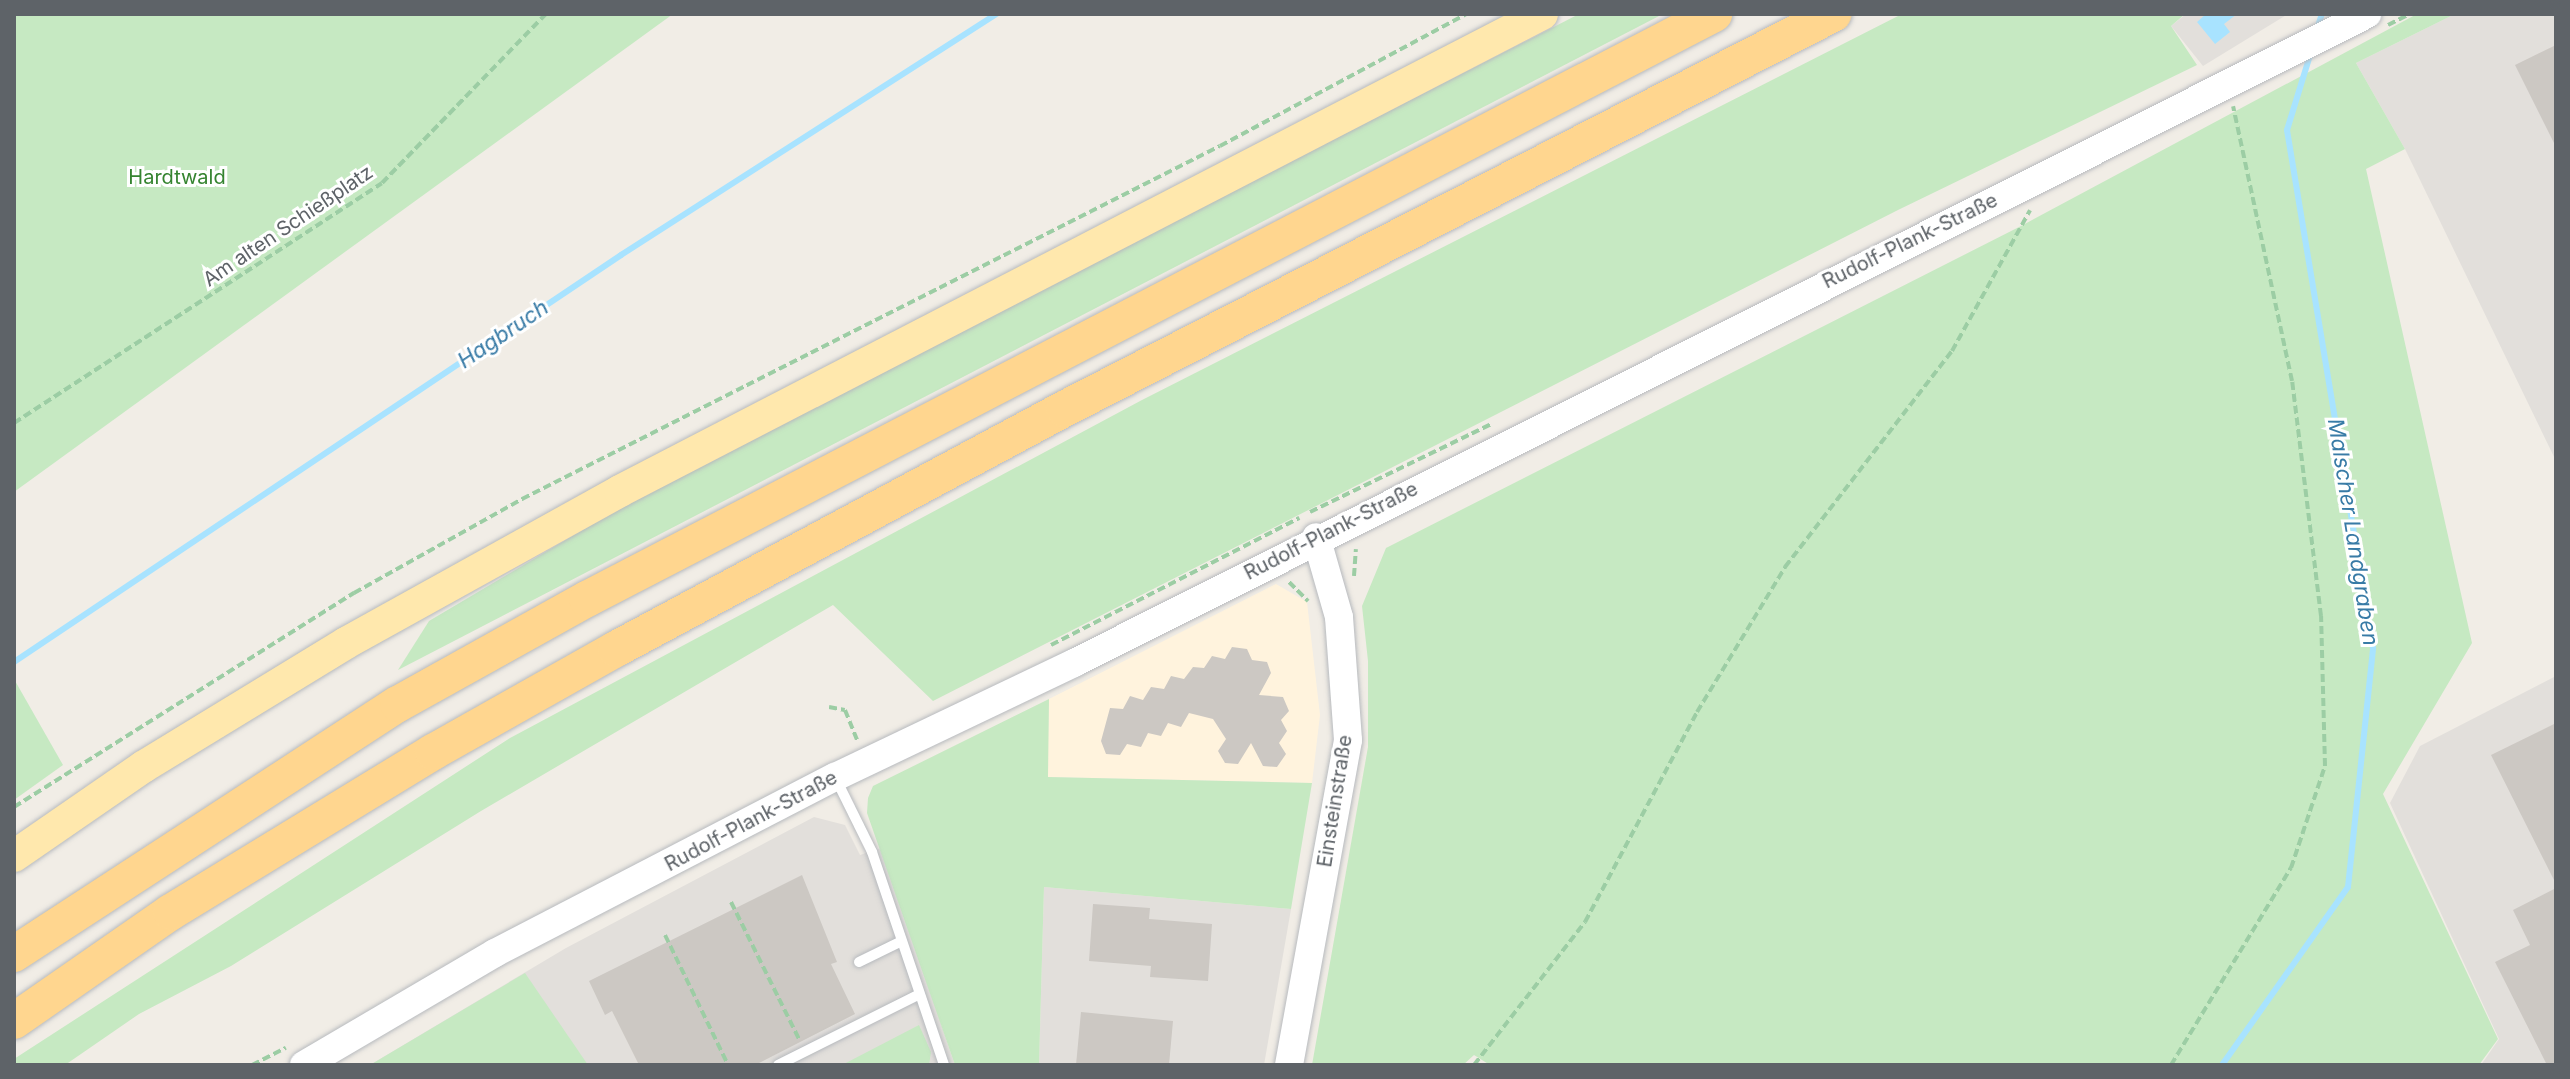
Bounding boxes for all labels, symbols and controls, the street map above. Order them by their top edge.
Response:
street label: Am alten Schießplatz [199,160,377,292]
park label: Hardtwald [128,165,226,189]
street label: Rudolf-Plank-Straße [1819,188,2001,294]
water label: Hagbruch [453,294,553,374]
water label: Malscher Landgraben [2322,417,2384,647]
street label: Rudolf-Plank-Straße [1240,477,1422,585]
street label: Einsteinstraße [1313,733,1357,869]
street label: Rudolf-Plank-Straße [661,765,841,877]

